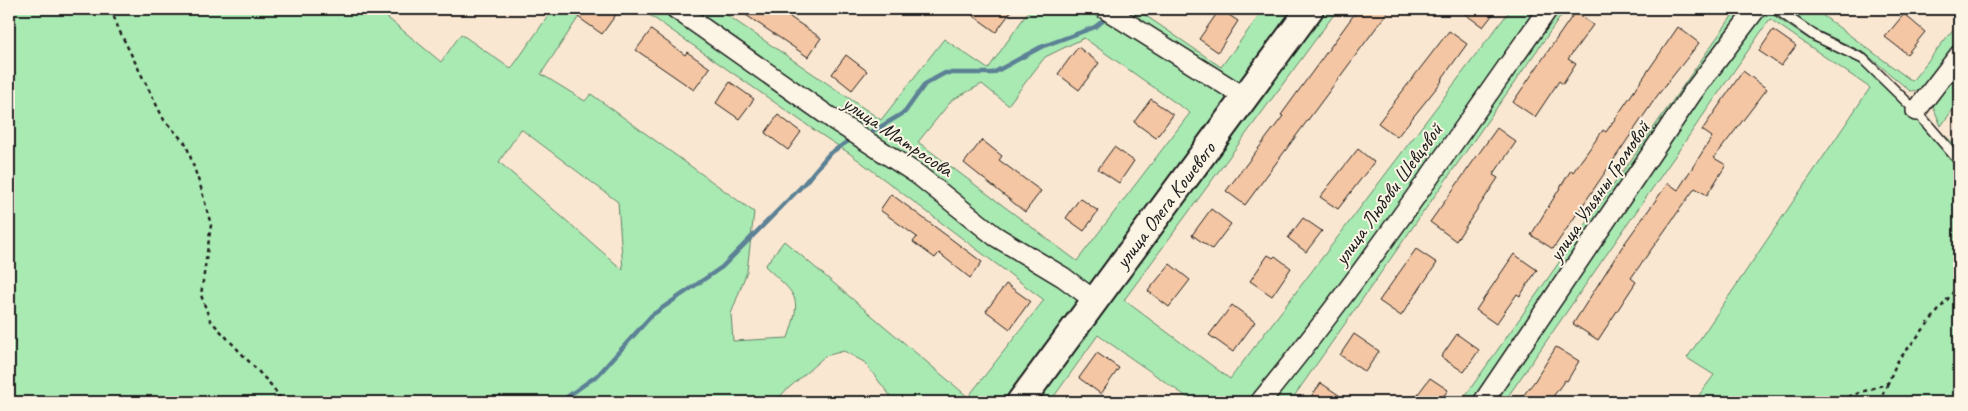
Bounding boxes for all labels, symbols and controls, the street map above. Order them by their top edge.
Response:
street label: улица Матросова [836,89,960,183]
street label: улица Ульяны Громовой [1541,115,1656,268]
street label: улица Любови Шевцовой [1327,117,1449,272]
street label: улица Олега Кошевого [1108,135,1222,275]

